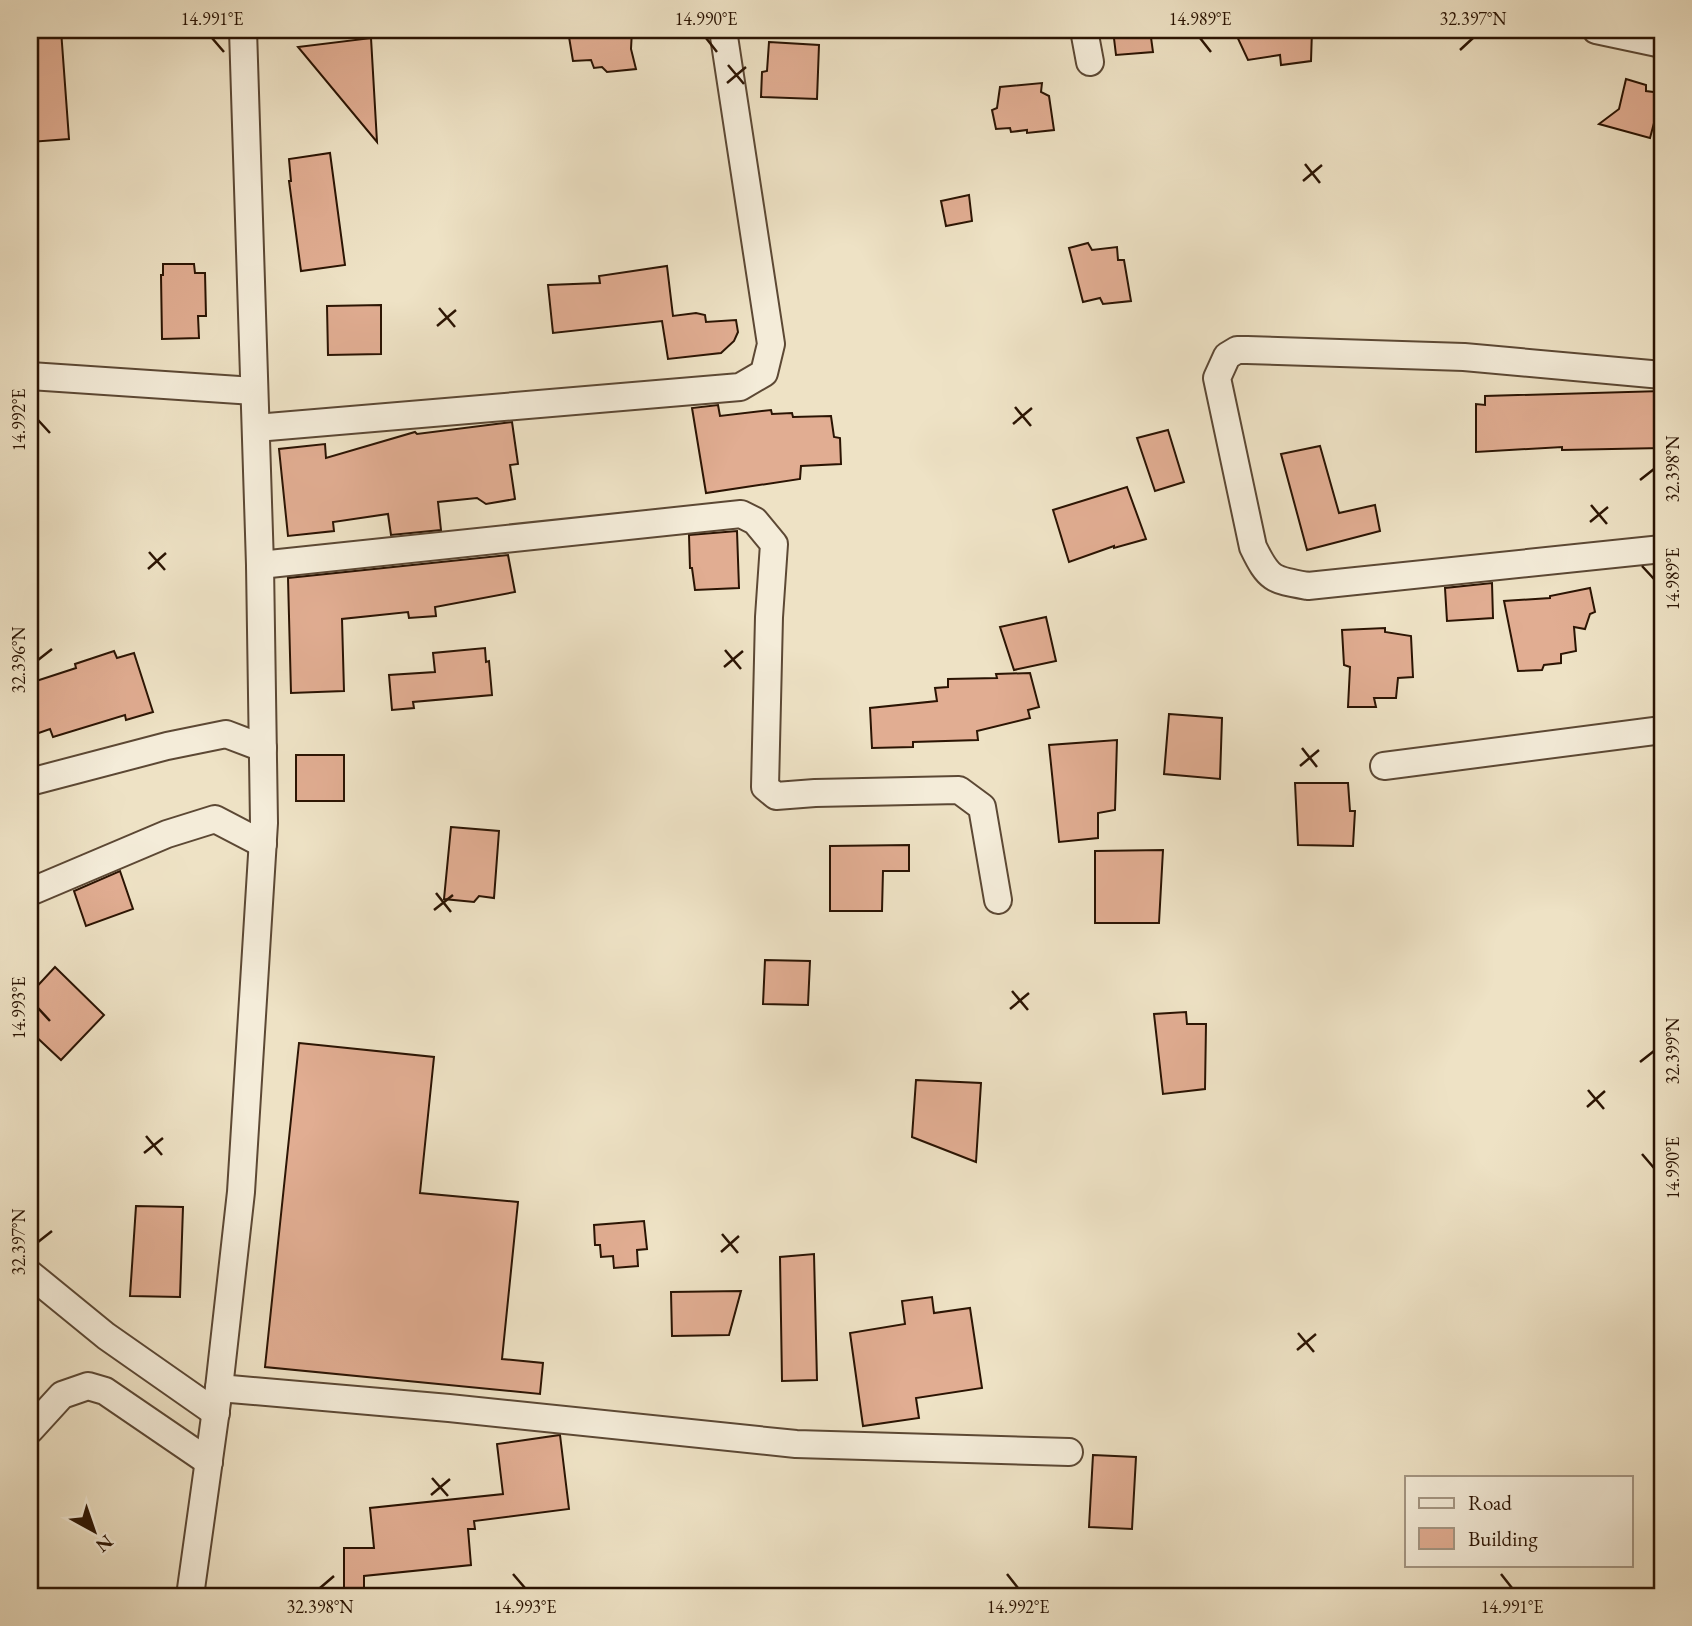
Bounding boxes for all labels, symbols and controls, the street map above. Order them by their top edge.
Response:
text: 14.991°E [181,7,243,30]
text: 14.990°E [675,7,737,30]
text: 14.989°E [1169,7,1231,30]
text: 32.397°N [1440,7,1507,30]
text: 14.992°E [7,389,30,451]
text: 32.398°N [1661,435,1684,502]
text: 14.989°E [1661,548,1684,610]
text: 32.396°N [7,626,30,693]
text: 14.993°E [7,977,30,1039]
text: 32.399°N [1661,1017,1684,1084]
text: 14.990°E [1661,1137,1684,1199]
text: 32.397°N [7,1208,30,1275]
legend [1405,1476,1632,1566]
text: Road [1468,1489,1512,1516]
north arrow [60,1496,130,1566]
text: Building [1468,1525,1538,1552]
text: N [90,1529,119,1559]
text: 32.398°N [287,1595,354,1618]
text: 14.993°E [494,1595,556,1618]
text: 14.992°E [987,1595,1049,1618]
text: 14.991°E [1481,1595,1543,1618]

